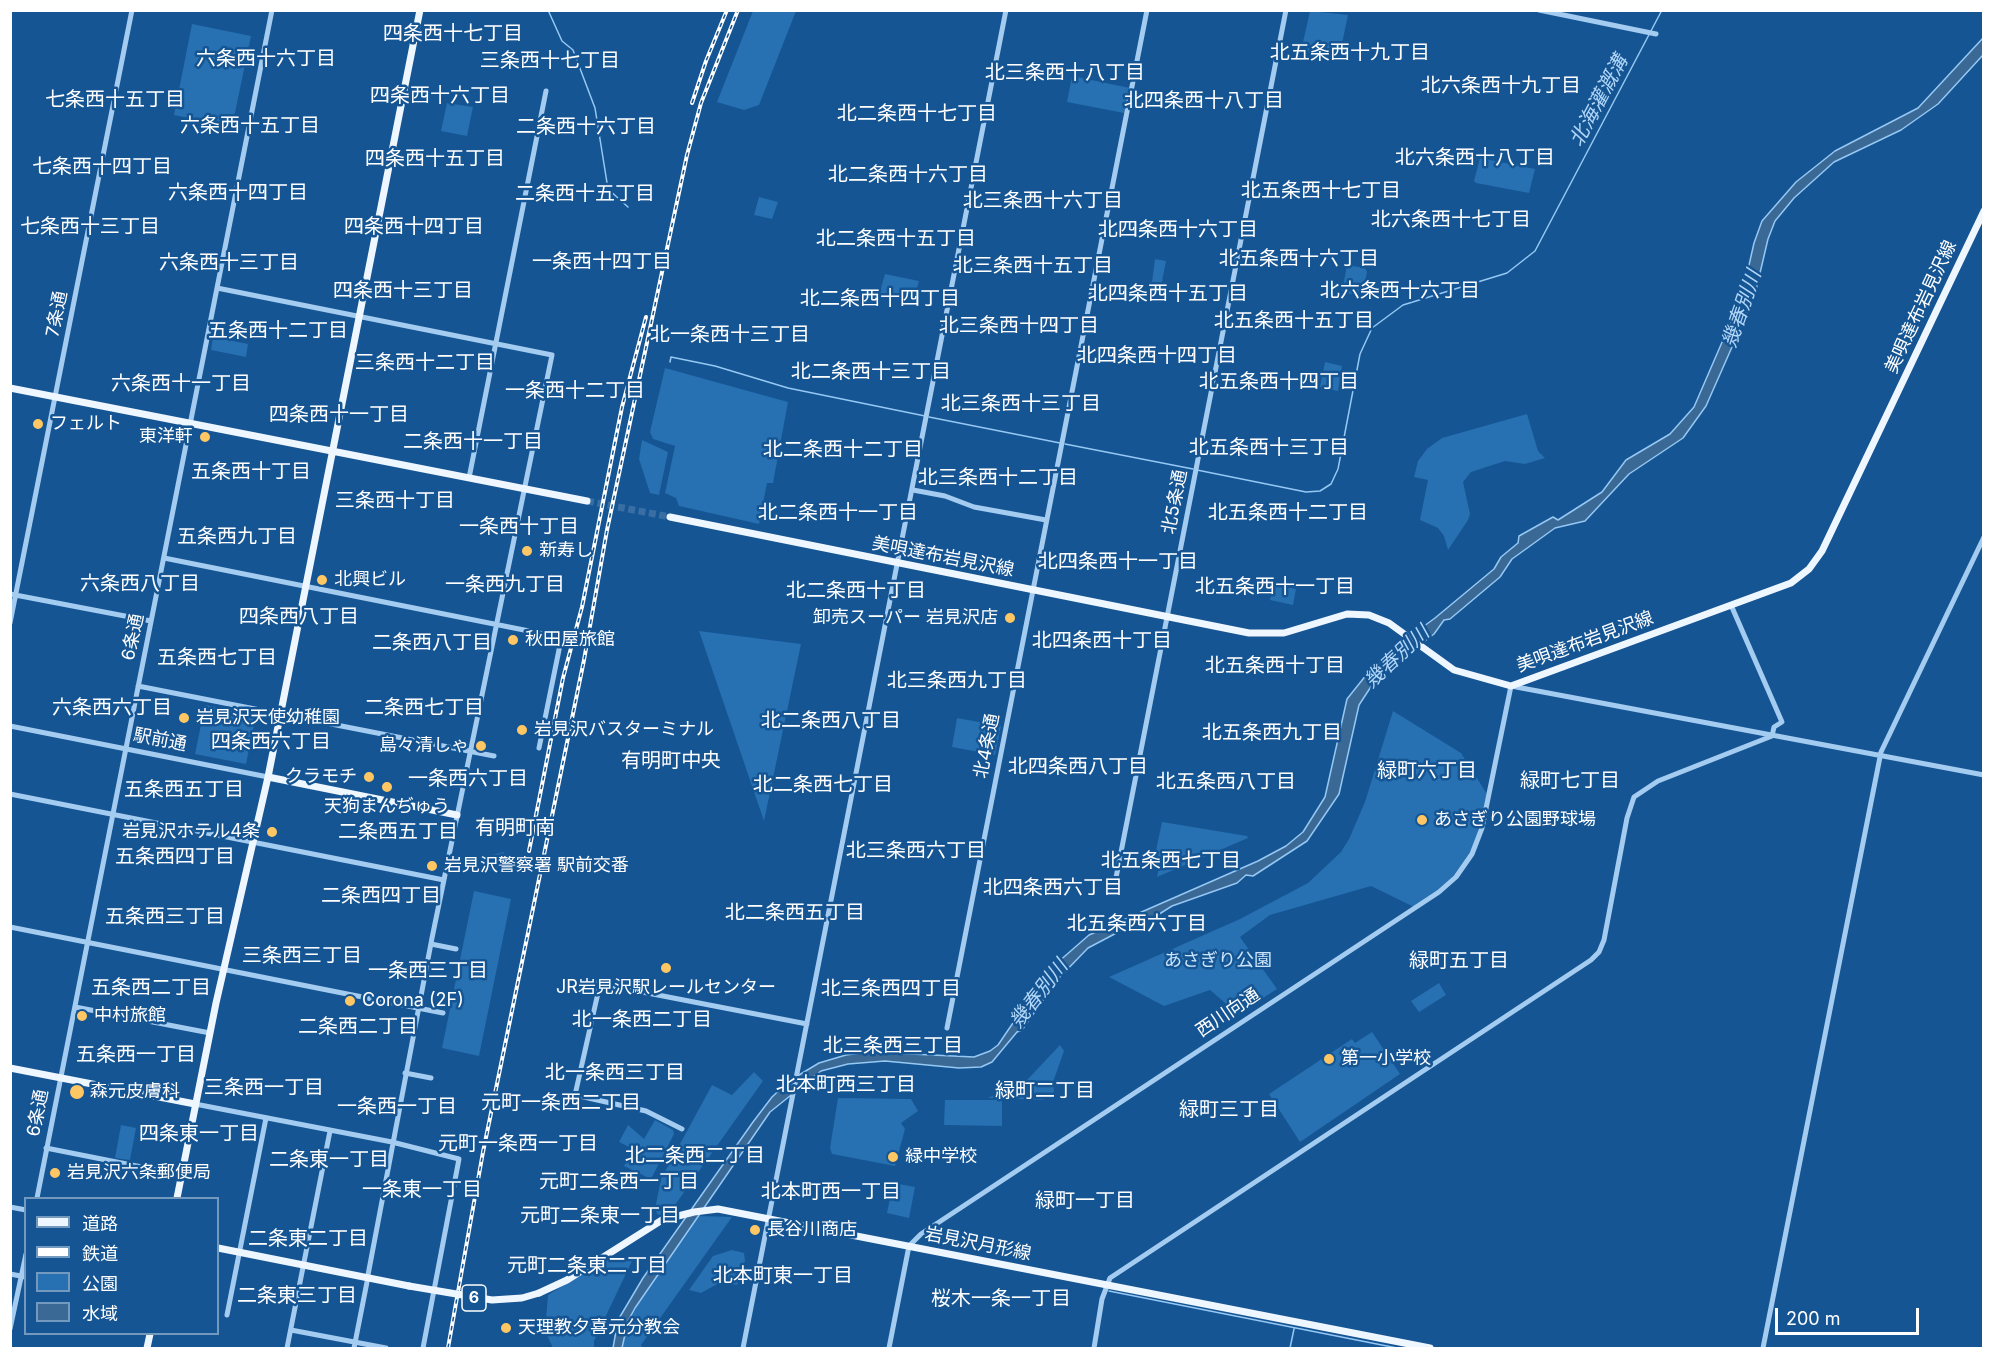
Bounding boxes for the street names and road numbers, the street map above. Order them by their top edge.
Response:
street label: 美唄達布岩見沢線 [1881,237,1961,377]
street label: 7条通 [42,289,72,339]
street label: 北5条通 [1158,468,1192,536]
street label: 美唄達布岩見沢線 [870,533,1016,581]
street label: 美唄達布岩見沢線 [1514,607,1656,677]
street label: 6条通 [118,612,148,662]
street label: 北4条通 [970,712,1004,780]
street label: 駅前通 [131,724,189,756]
street label: 西川向通 [1192,984,1264,1042]
street label: 6条通 [23,1088,53,1138]
street label: 岩見沢月形線 [923,1223,1033,1265]
road number: 6 [462,1285,486,1311]

